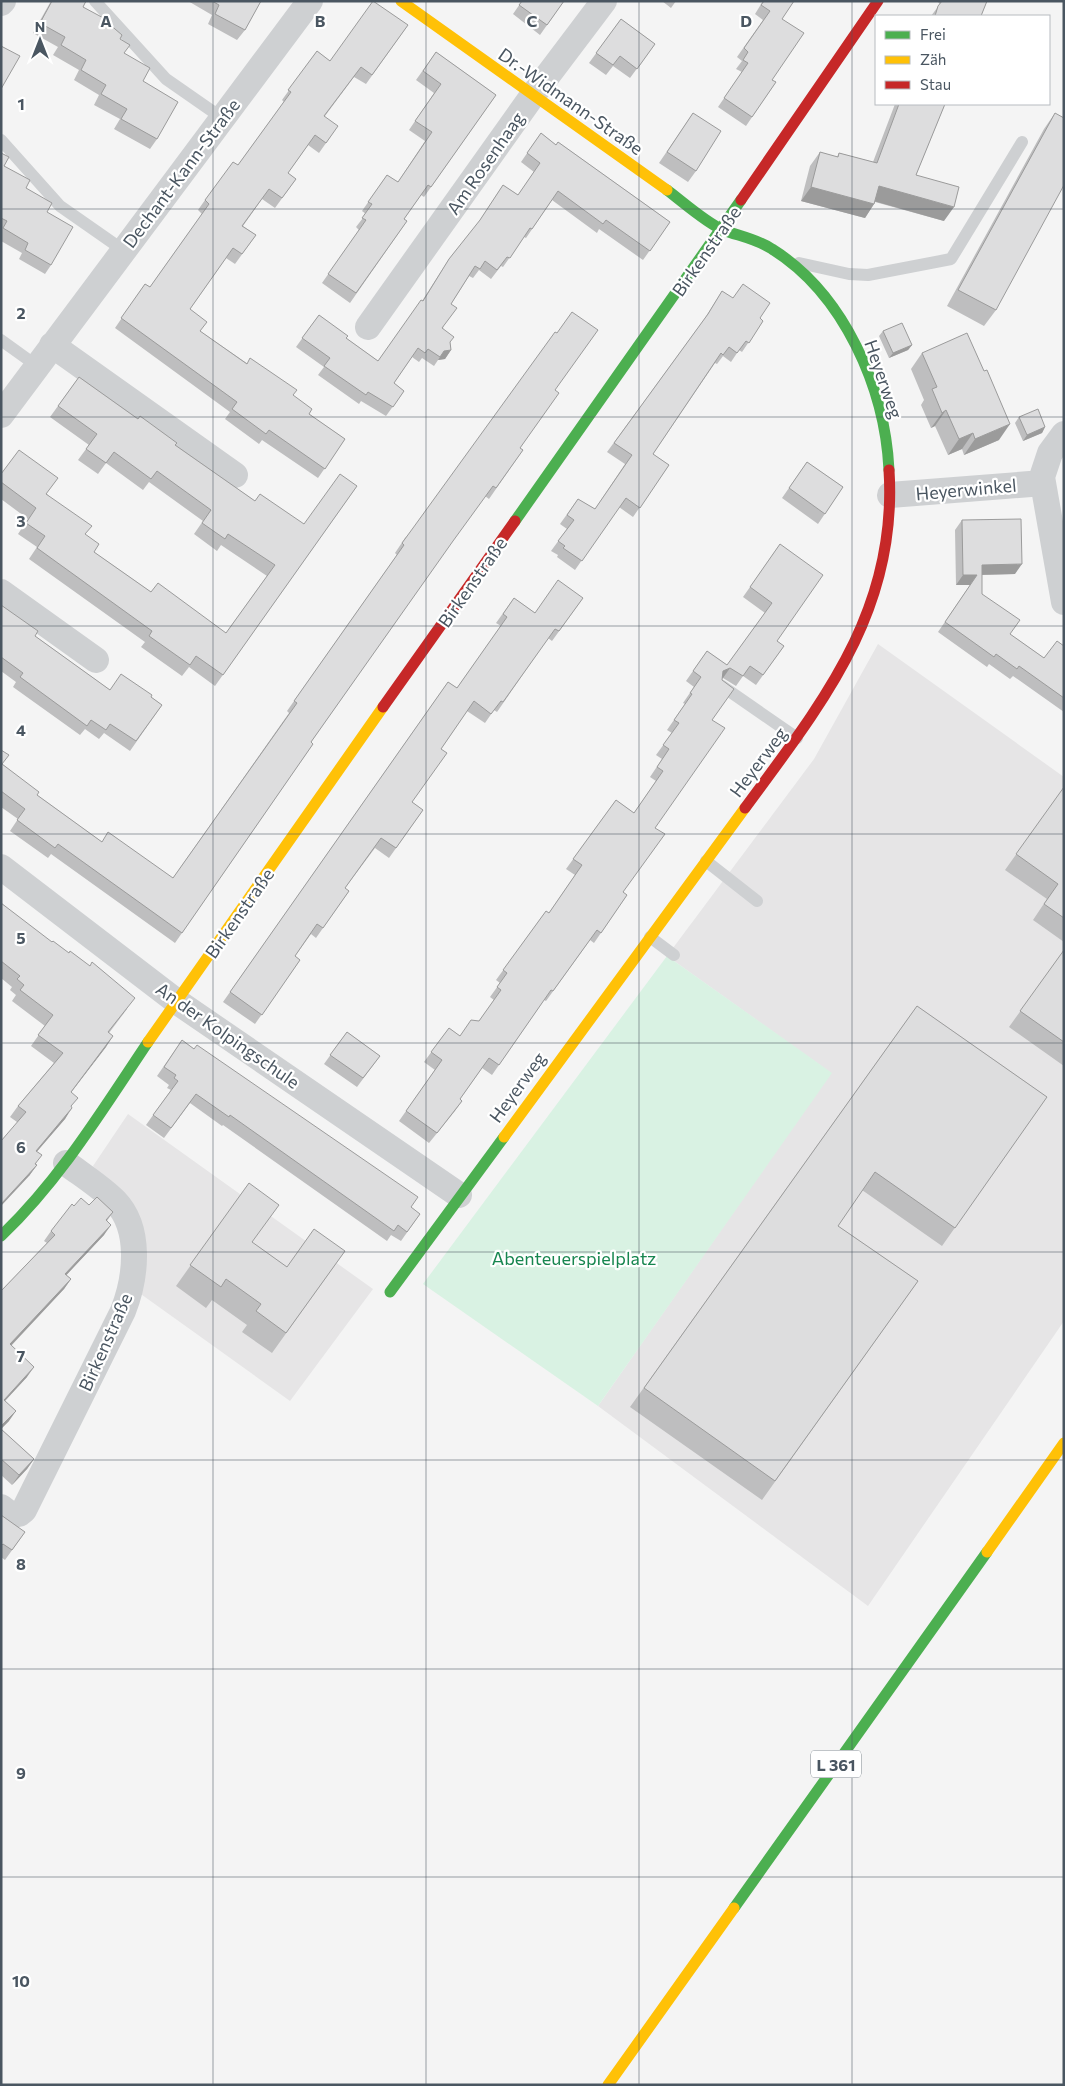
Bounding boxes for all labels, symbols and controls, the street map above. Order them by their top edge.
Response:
text: A [100,11,112,30]
text: B [315,11,326,30]
text: C [527,11,538,30]
text: D [740,11,752,30]
north arrow [15,15,65,65]
legend [875,15,1050,105]
text: N [35,18,45,35]
text: Frei [920,25,946,43]
street label: Dr.-Widmann-Straße [494,43,648,159]
text: Zäh [920,50,946,68]
text: Stau [920,75,951,93]
text: 1 [17,94,25,113]
street label: Dechant-Kann-Straße [118,94,244,252]
street label: Am Rosenhaag [441,107,529,219]
street label: Birkenstraße [667,202,745,300]
text: 2 [16,303,26,322]
street label: Heyerweg [860,337,908,421]
street label: Heyerwinkel [915,474,1017,504]
text: 3 [16,511,26,530]
street label: Birkenstraße [433,533,511,631]
text: 4 [16,720,26,739]
street label: Heyerweg [725,723,792,801]
street label: Birkenstraße [200,864,278,962]
text: 5 [16,928,26,947]
street label: An der Kolpingschule [152,977,304,1093]
street label: Heyerweg [484,1047,550,1127]
text: 6 [16,1137,26,1156]
park label: Abenteuerspielplatz [492,1247,656,1269]
street label: Birkenstraße [74,1290,136,1394]
text: 7 [17,1346,26,1365]
text: 8 [16,1554,26,1573]
road number: L 361 [811,1750,861,1778]
text: 9 [16,1763,26,1782]
text: 10 [12,1971,30,1990]

